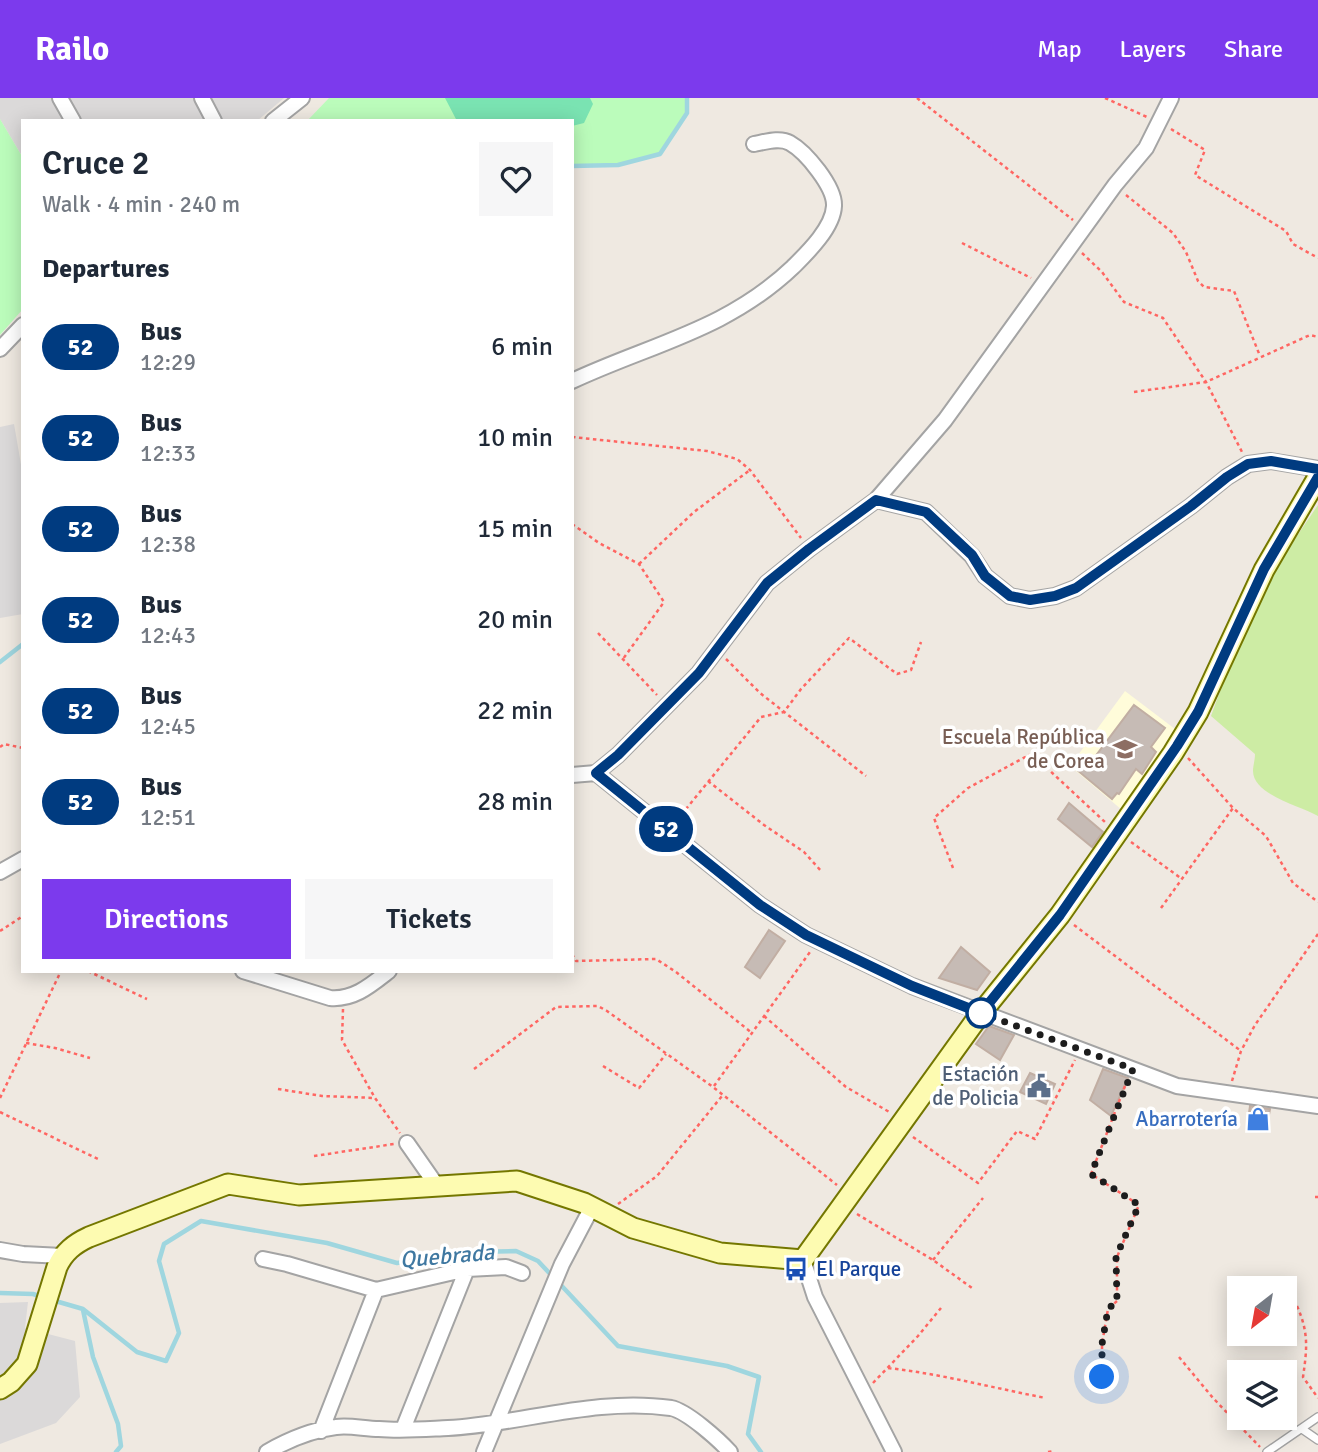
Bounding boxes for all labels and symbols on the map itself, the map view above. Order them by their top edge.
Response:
place label: Escuela República de Corea [942,724,1105,774]
school or university icon: Escuela República de Corea [1111,735,1139,763]
line badge: 52 [634,806,698,852]
unlabelled marker [966,998,996,1028]
place label: Estación de Policia [932,1061,1019,1111]
public building icon: Estación de Policia [1025,1072,1053,1100]
shop icon: Abarrotería [1244,1105,1272,1133]
place label: Abarrotería [1136,1106,1238,1132]
water label: Quebrada [398,1237,497,1275]
bus stop icon: El Parque [782,1255,810,1283]
place label: El Parque [816,1256,901,1282]
north arrow [1227,1276,1297,1346]
your location [1084,1359,1119,1394]

